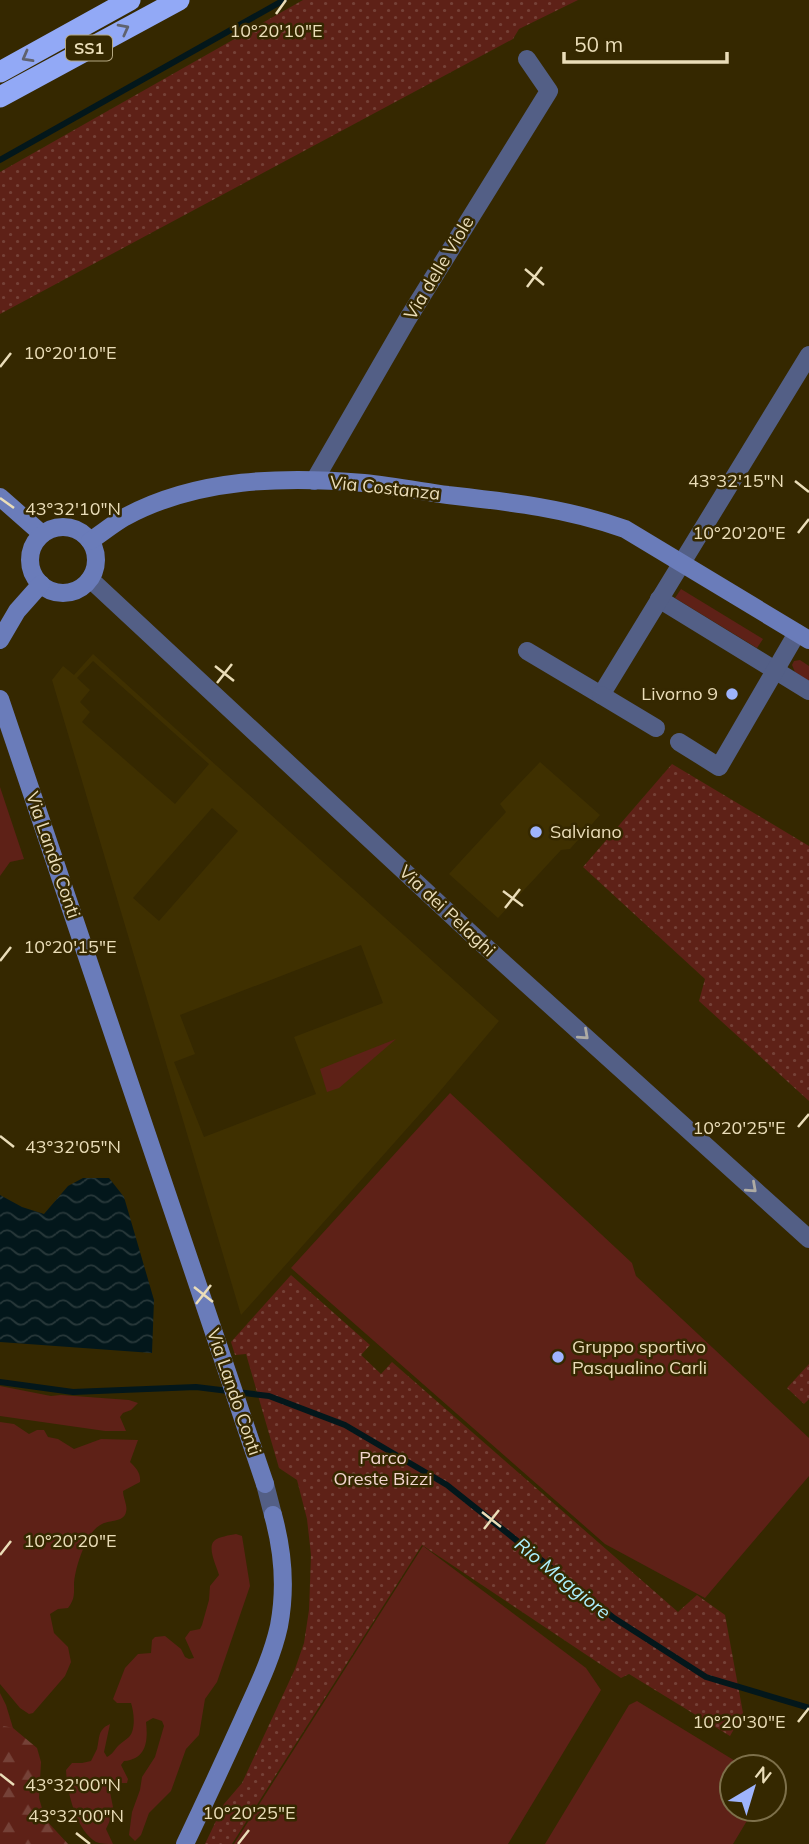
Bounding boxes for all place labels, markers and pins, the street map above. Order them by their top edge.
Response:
place label: Livorno 9 [641,682,718,705]
marker: Livorno 9 [724,686,740,702]
place label: Salviano [550,820,622,843]
marker: Salviano [528,824,544,840]
place label: Gruppo sportivo Pasqualino Carli [572,1335,707,1379]
marker: Gruppo sportivo Pasqualino Carli [550,1349,566,1365]

